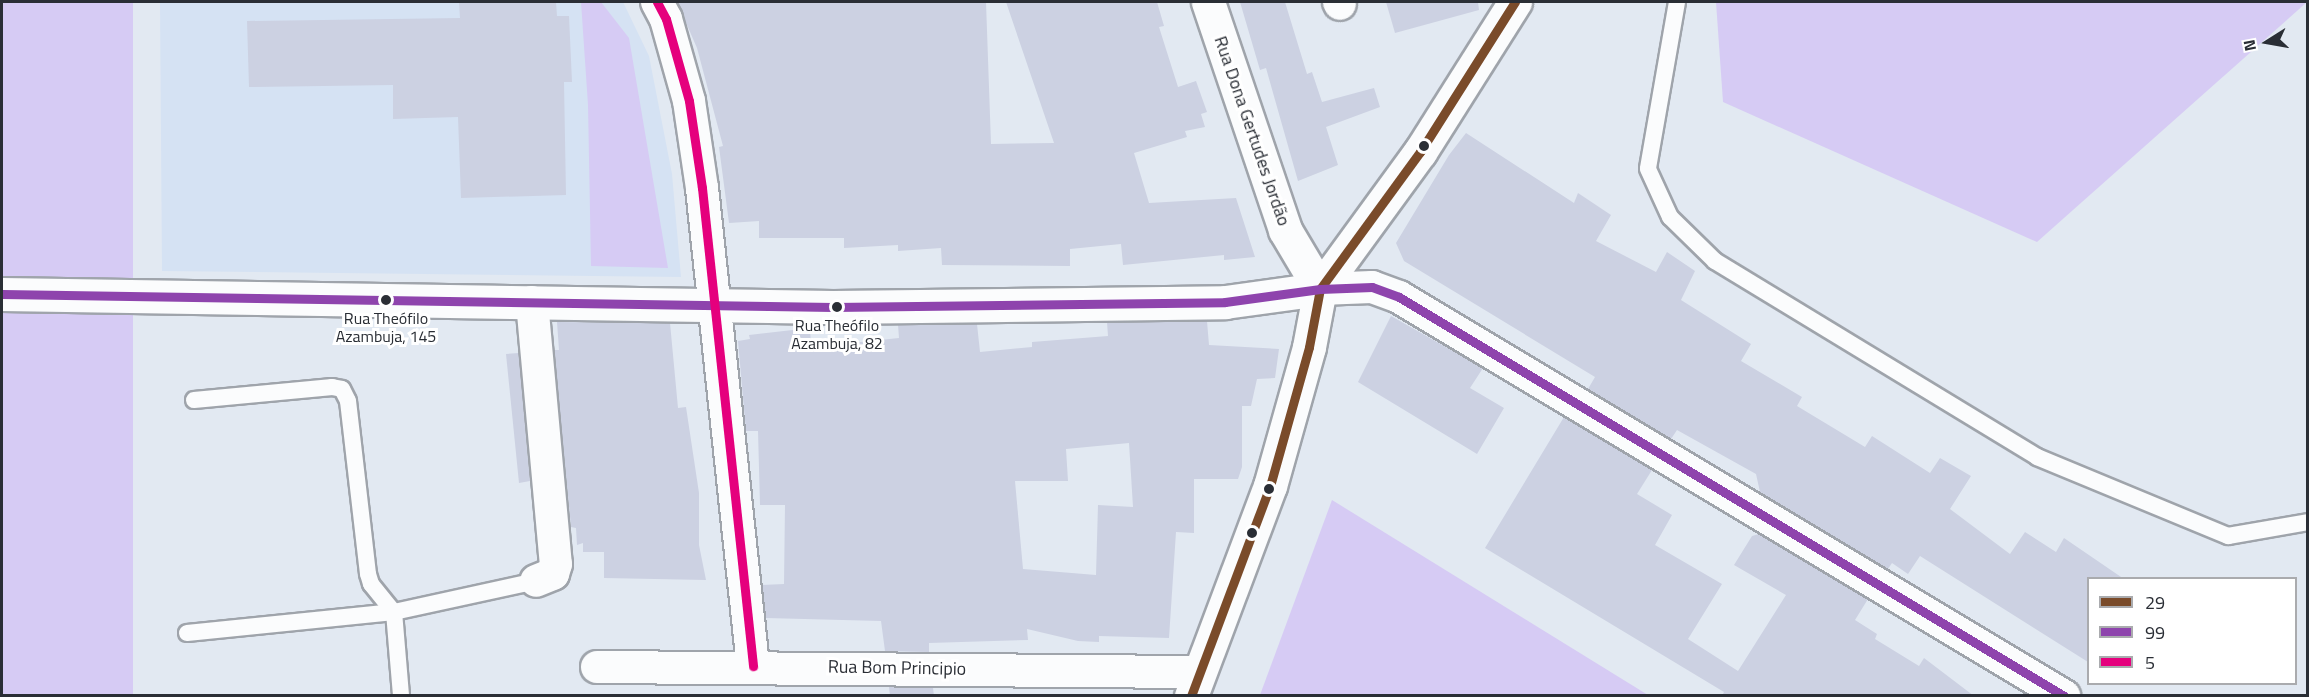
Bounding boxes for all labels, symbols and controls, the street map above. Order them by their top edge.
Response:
north arrow [2237,12,2297,72]
street label: Rua Dona Gertudes Jordão [1209,33,1295,229]
text: N [2236,38,2262,53]
unlabelled marker [1418,140,1430,152]
marker: Rua Theófilo Azambuja, 145 [380,294,392,306]
marker: Rua Theófilo Azambuja, 82 [831,301,843,313]
place label: Rua Theófilo Azambuja, 145 [336,308,436,346]
place label: Rua Theófilo Azambuja, 82 [791,315,883,353]
unlabelled marker [1263,483,1275,495]
unlabelled marker [1246,527,1258,539]
legend [2087,577,2297,685]
text: 29 [2145,589,2165,616]
text: 99 [2145,619,2165,646]
text: 5 [2145,649,2155,676]
street label: Rua Bom Principio [828,656,966,680]

